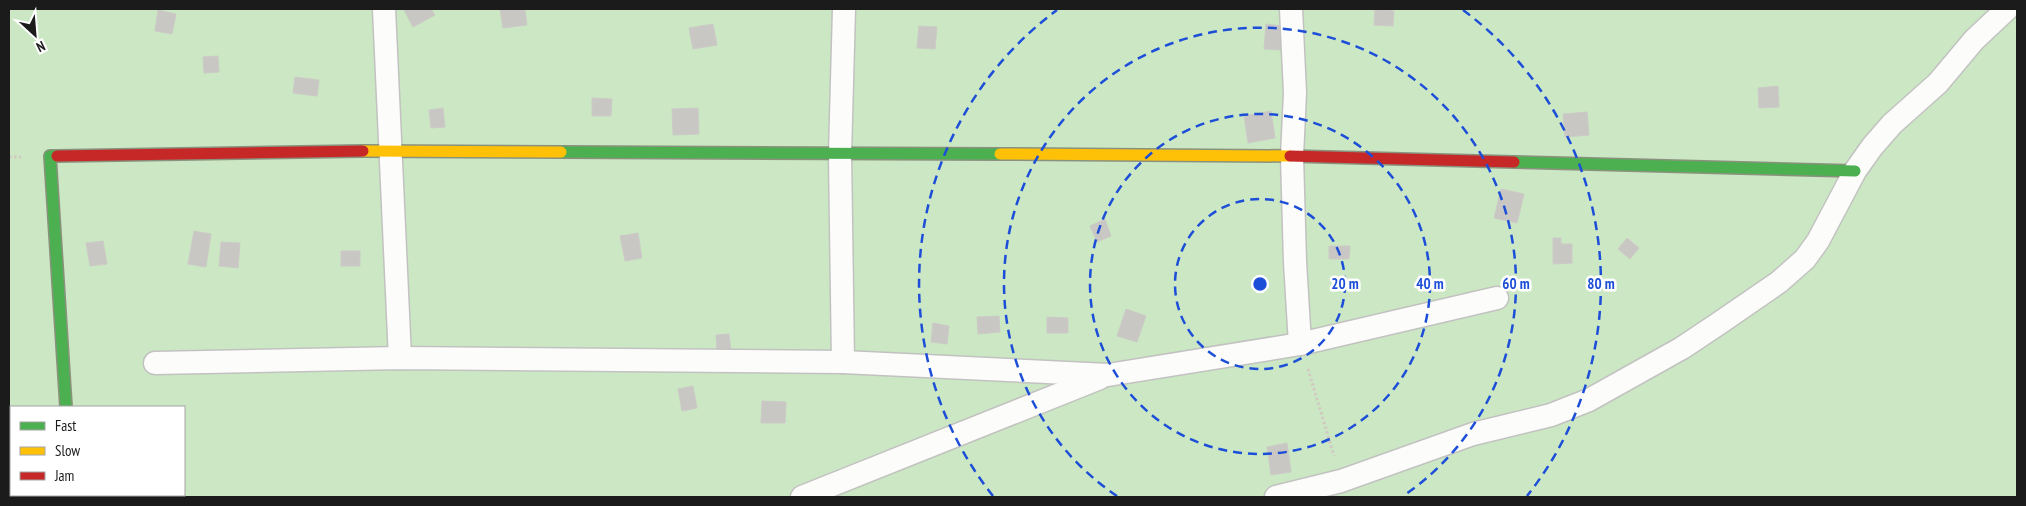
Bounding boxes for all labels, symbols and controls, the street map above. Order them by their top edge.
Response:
north arrow [10,10,60,60]
text: N [33,37,48,56]
text: 20 m [1331,274,1359,293]
text: 40 m [1416,274,1444,293]
text: 60 m [1502,274,1530,293]
text: 80 m [1587,274,1615,293]
centre of rings [1251,275,1269,293]
legend [10,406,185,496]
text: Fast [55,416,76,435]
text: Slow [55,441,80,460]
text: Jam [54,466,74,485]

